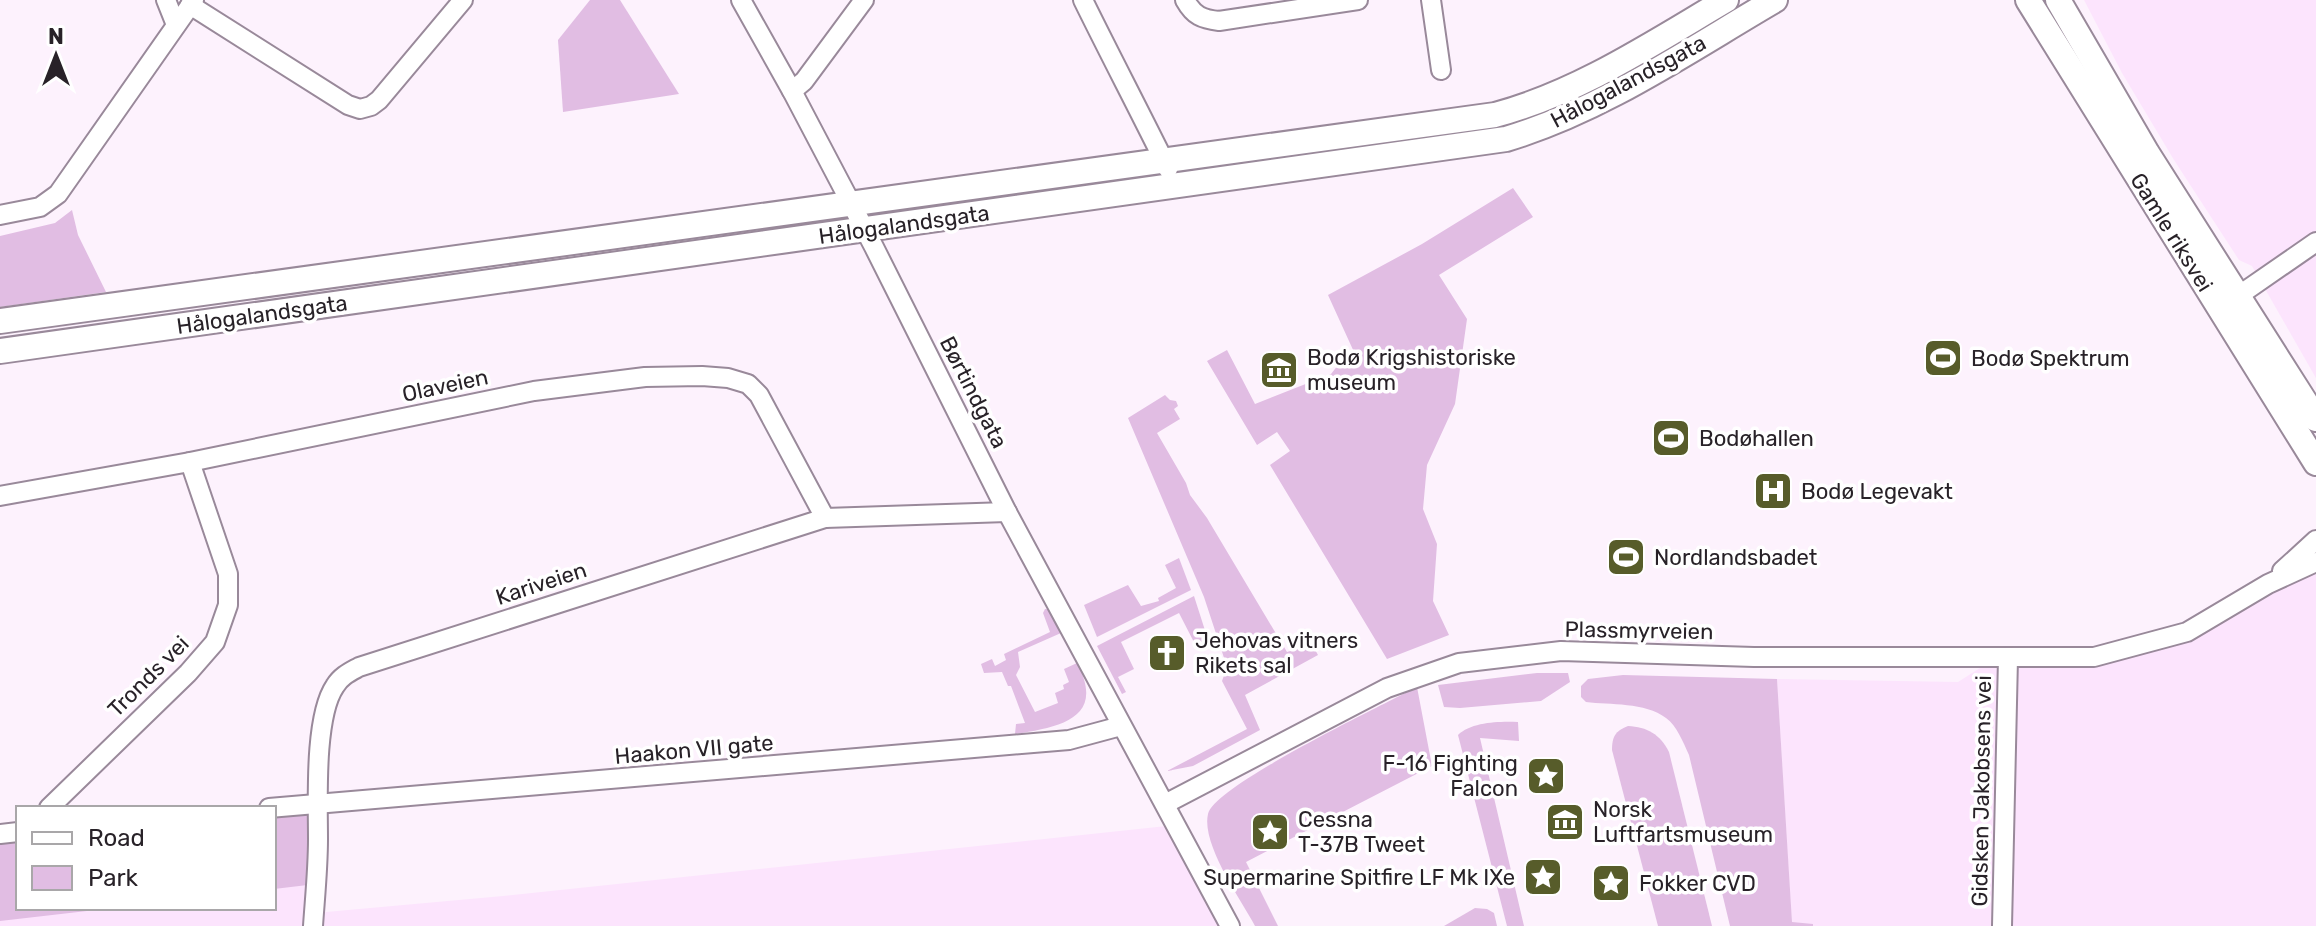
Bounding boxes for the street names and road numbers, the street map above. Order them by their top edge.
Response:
street label: Hålogalandsgata [1546,29,1711,134]
street label: Gamle riksvei [2124,168,2219,297]
street label: Hålogalandsgata [817,199,991,250]
street label: Hålogalandsgata [175,289,349,340]
street label: Børtindgata [934,332,1013,453]
street label: Olaveien [400,363,491,408]
street label: Kariveien [492,556,590,611]
street label: Plassmyrveien [1564,616,1714,645]
street label: Tronds vei [102,630,195,723]
street label: Gidsken Jakobsens vei [1966,675,1997,907]
street label: Haakon VII gate [613,729,775,770]

